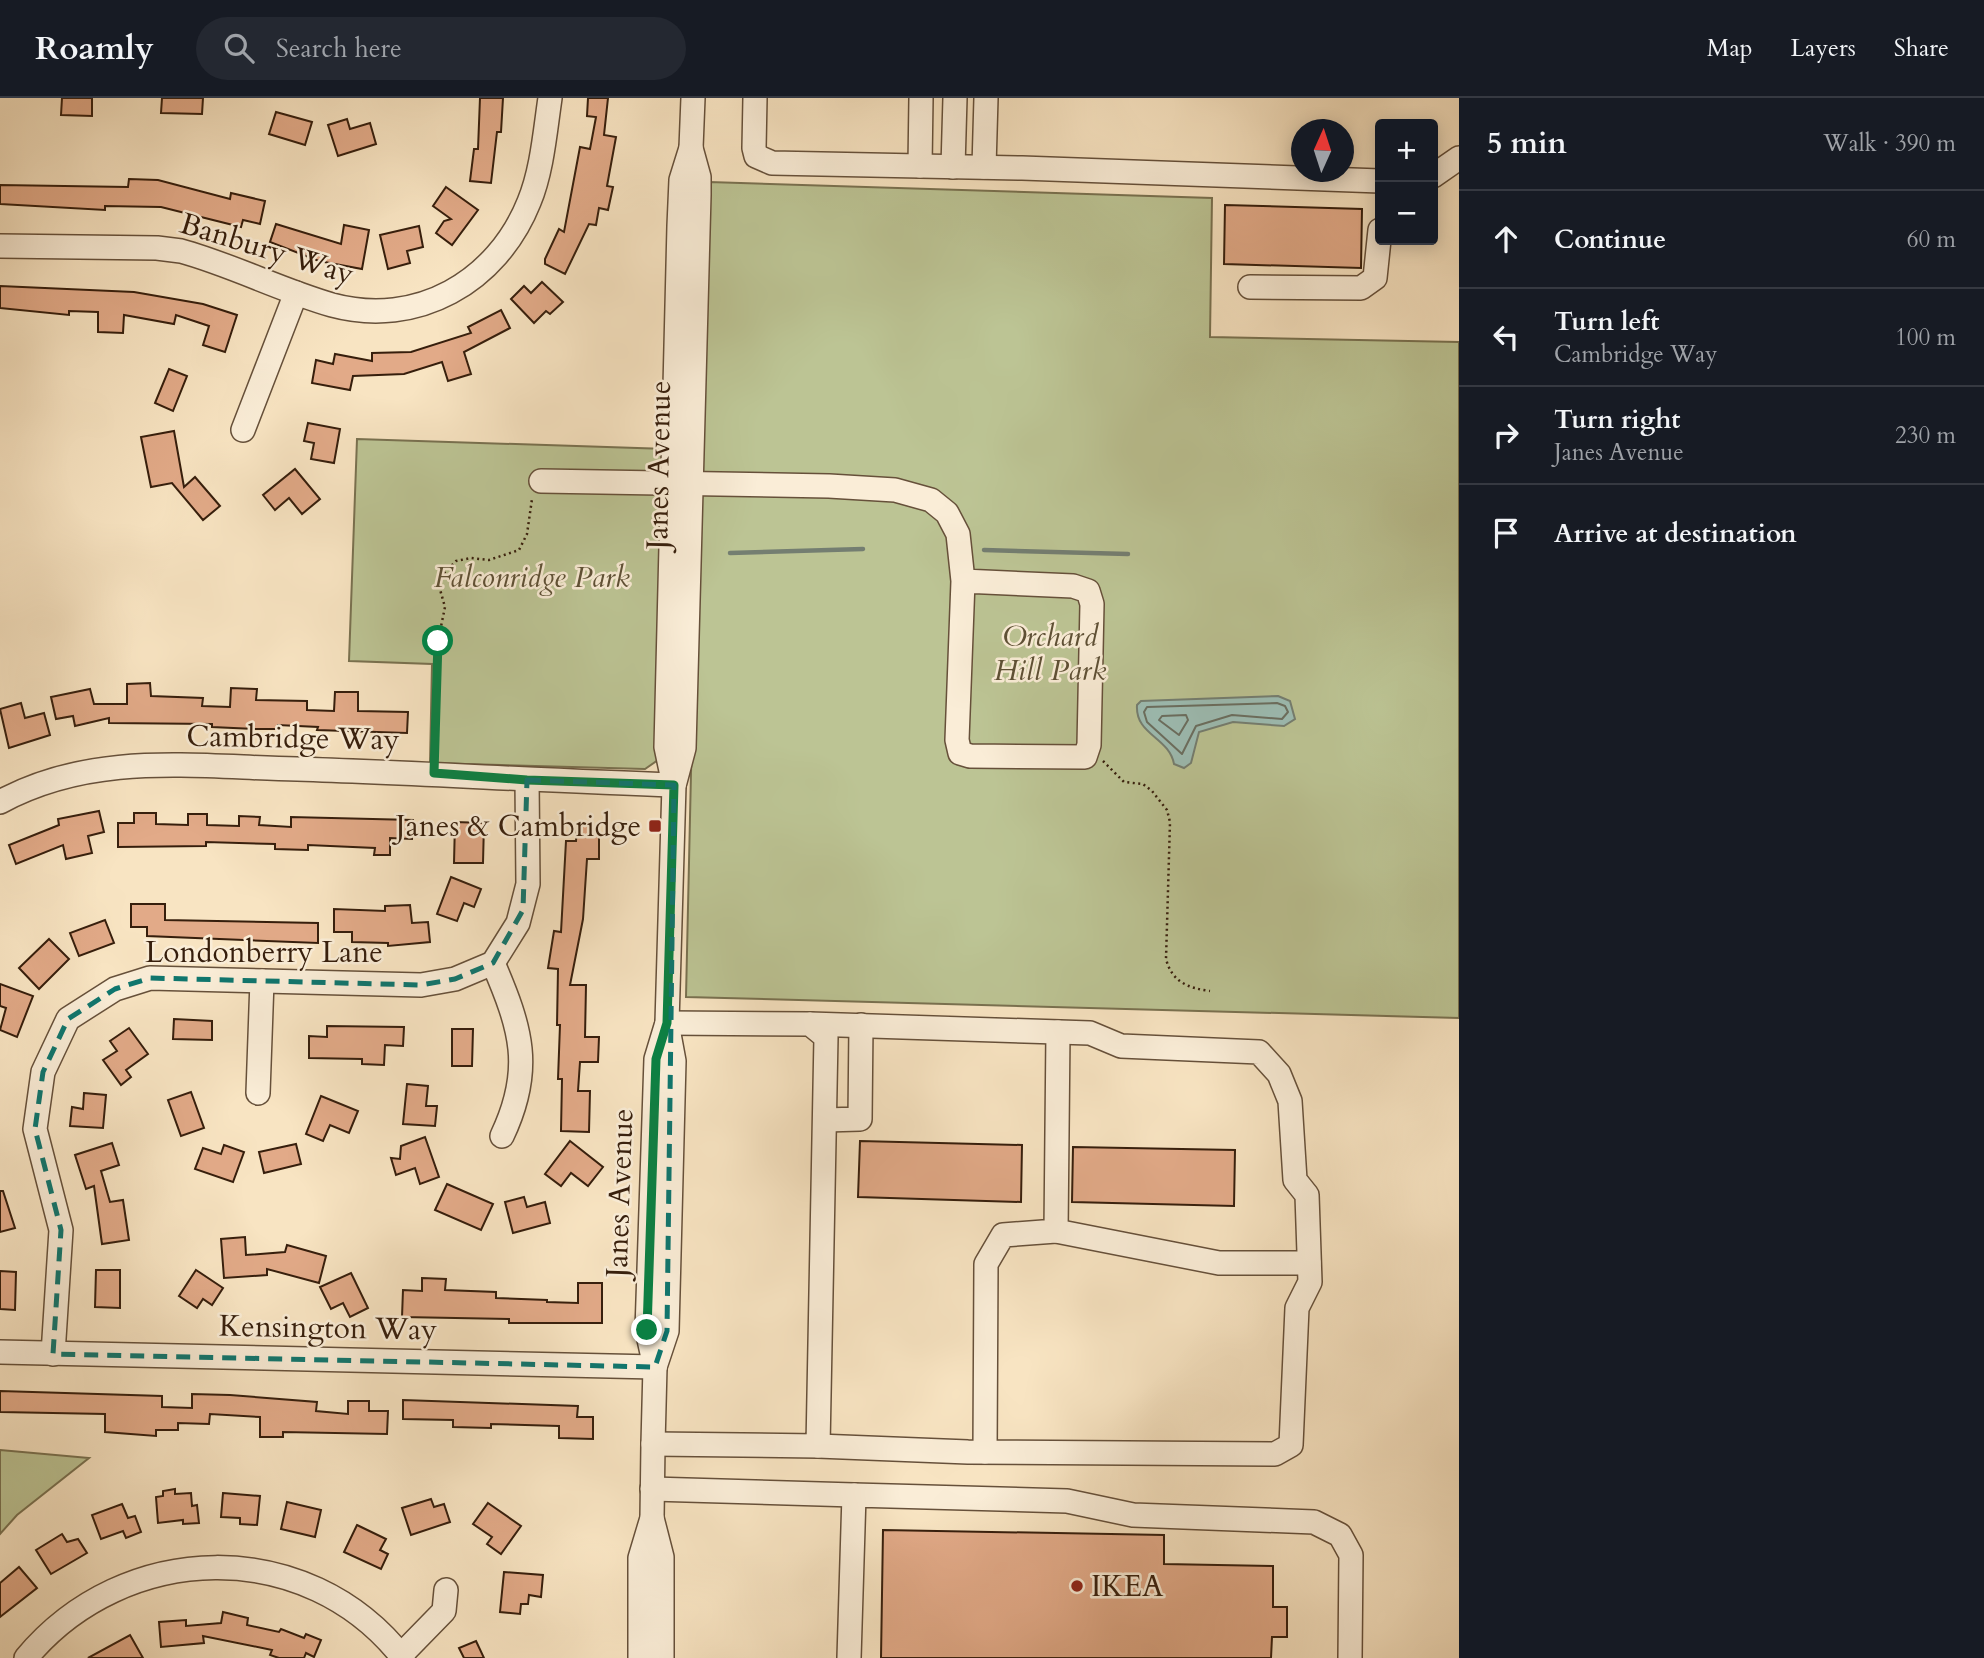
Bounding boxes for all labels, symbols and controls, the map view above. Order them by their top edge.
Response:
search box [196,17,686,80]
text: Roamly [35,26,154,71]
icon: search [220,29,258,67]
text: Search here [276,31,402,66]
text: Map [1707,32,1753,65]
text: Layers [1791,32,1856,65]
text: Share [1894,32,1949,65]
north arrow [1291,119,1354,182]
map controls [1375,119,1438,245]
button: + [1375,119,1438,182]
text: 5 min [1487,123,1567,164]
text: Walk · 390 m [1823,128,1956,159]
button: − [1375,182,1438,245]
street label: Banbury Way [175,203,359,295]
icon: ahead [1487,220,1525,258]
text: Continue [1554,222,1666,257]
text: 60 m [1907,224,1956,255]
text: Turn left [1554,304,1659,339]
icon: left [1487,318,1525,356]
text: 100 m [1895,322,1956,353]
text: Cambridge Way [1554,339,1717,370]
street label: Janes Avenue [637,380,681,554]
text: Turn right [1554,402,1681,437]
icon: right [1487,416,1525,454]
text: 230 m [1895,420,1956,451]
text: Janes Avenue [1554,437,1684,468]
icon: arrive [1487,514,1525,552]
text: Arrive at destination [1554,516,1797,551]
park label: Falconridge Park [434,557,630,598]
park label: Orchard Hill Park [994,616,1106,691]
route start [422,625,453,656]
street label: Cambridge Way [186,716,400,760]
place label: Janes & Cambridge [392,806,641,847]
marker: Janes & Cambridge [647,818,663,834]
street label: Londonberry Lane [145,932,383,973]
street label: Janes Avenue [596,1108,643,1282]
street label: Kensington Way [219,1306,438,1350]
route end [631,1314,662,1345]
place label: IKEA [1091,1566,1164,1607]
marker: IKEA [1069,1578,1085,1594]

